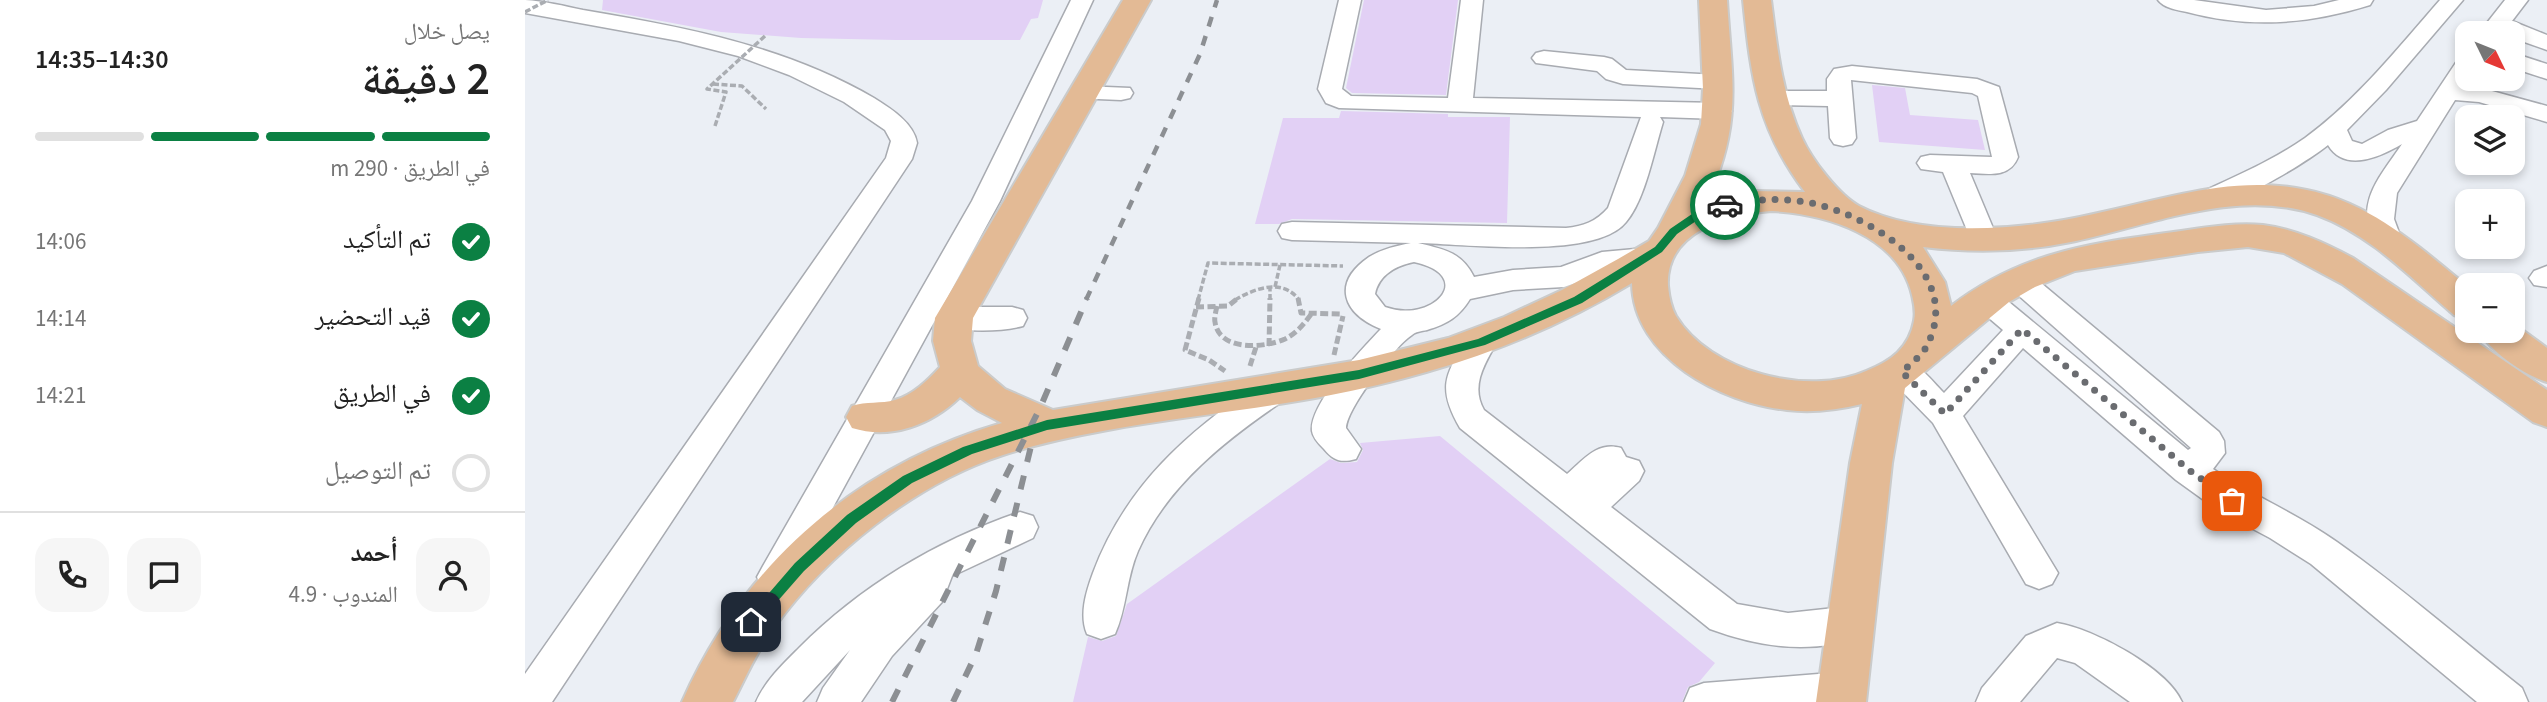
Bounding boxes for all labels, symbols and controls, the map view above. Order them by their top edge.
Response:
text: يصل خلال [404,15,490,48]
north arrow [2455,21,2525,91]
map controls [2455,21,2525,343]
text: 14:30–14:35 [35,41,169,78]
text: 2 دقيقة [362,47,490,112]
button: layers [2455,105,2525,175]
text: في الطريق · 290 m [330,152,490,185]
courier [1690,170,1760,240]
icon: car [1706,186,1744,224]
button: + [2455,189,2525,259]
text: تم التأكيد [343,221,431,258]
icon: check [452,223,490,261]
text: 14:06 [35,225,86,258]
button: − [2455,273,2525,343]
text: قيد التحضير [315,298,431,335]
icon: check [452,300,490,338]
text: 14:14 [35,302,86,335]
text: في الطريق [333,375,431,412]
icon: check [452,377,490,415]
text: 14:21 [35,379,86,412]
text: تم التوصيل [325,452,431,489]
pin [2202,471,2262,531]
icon: bag [2213,482,2251,520]
text: أحمد [350,534,398,571]
button: phone [35,538,109,612]
button: chat [127,538,201,612]
button: person [416,538,490,612]
text: المندوب · 4.9 [288,578,398,611]
pin [721,592,781,652]
icon: home [732,603,770,641]

